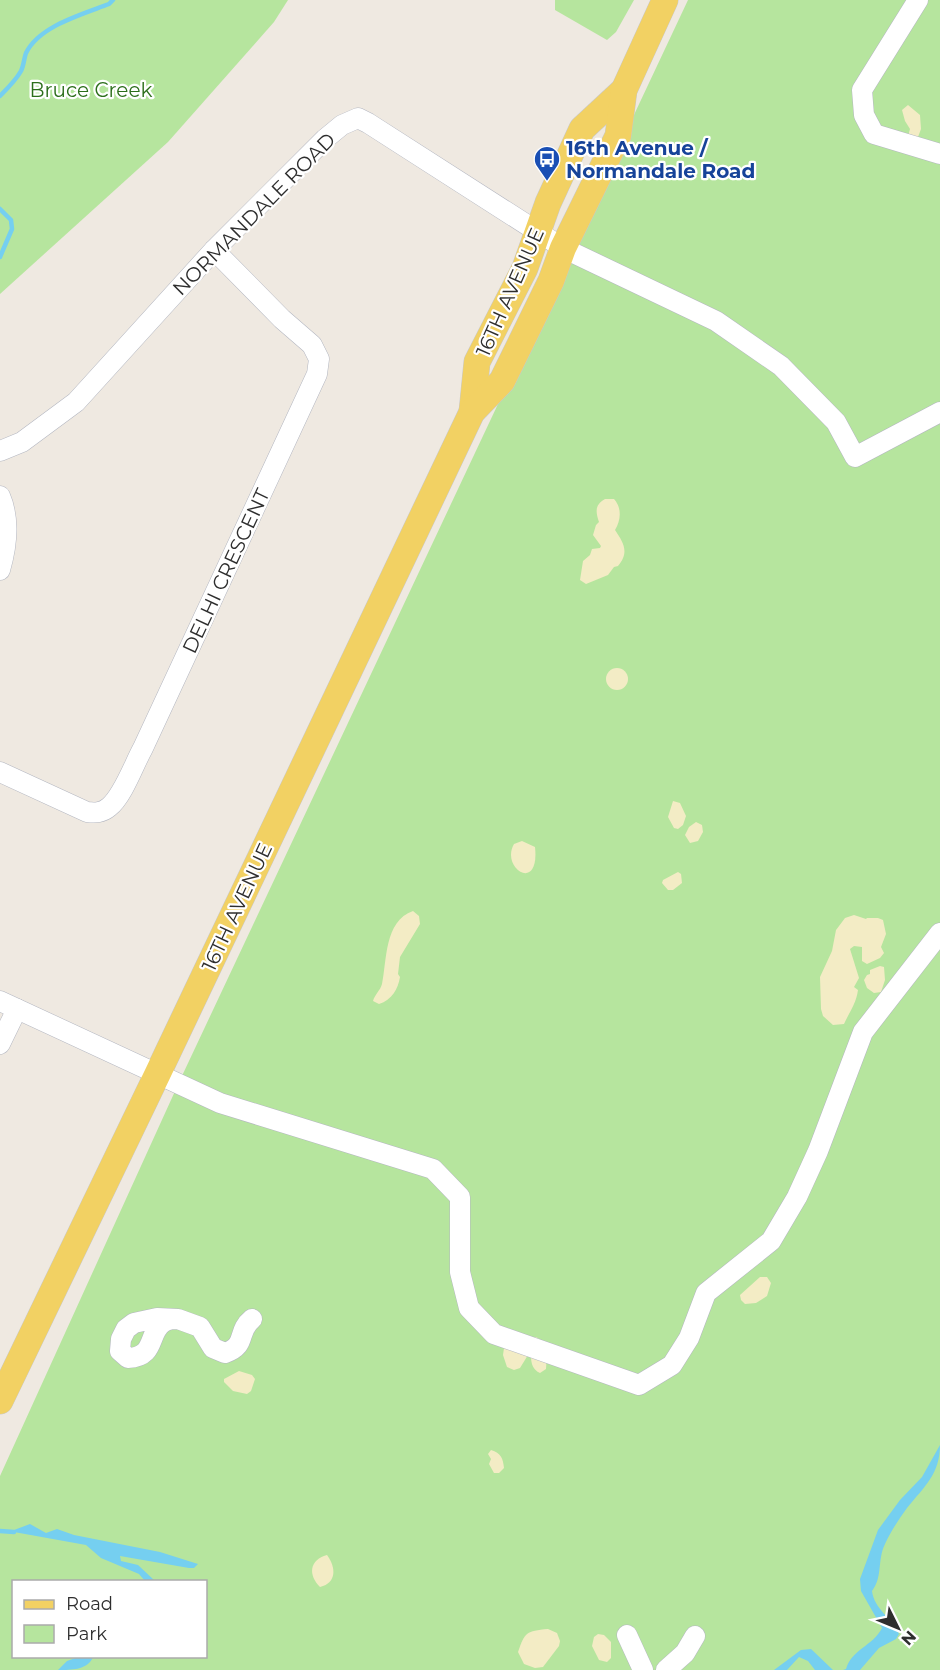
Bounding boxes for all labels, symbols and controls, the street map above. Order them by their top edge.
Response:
park label: Bruce Creek [29,78,153,102]
street label: NORMANDALE ROAD [168,128,340,300]
place label: 16th Avenue / Normandale Road [566,136,755,183]
bus stop icon: 16th Avenue / Normandale Road [532,144,562,182]
street label: 16TH AVENUE [471,224,549,360]
street label: DELHI CRESCENT [177,484,275,657]
street label: 16TH AVENUE [197,839,277,975]
legend [12,1580,207,1658]
text: Road [66,1593,113,1615]
north arrow [868,1598,928,1658]
text: Park [66,1623,107,1645]
text: N [897,1627,920,1649]

